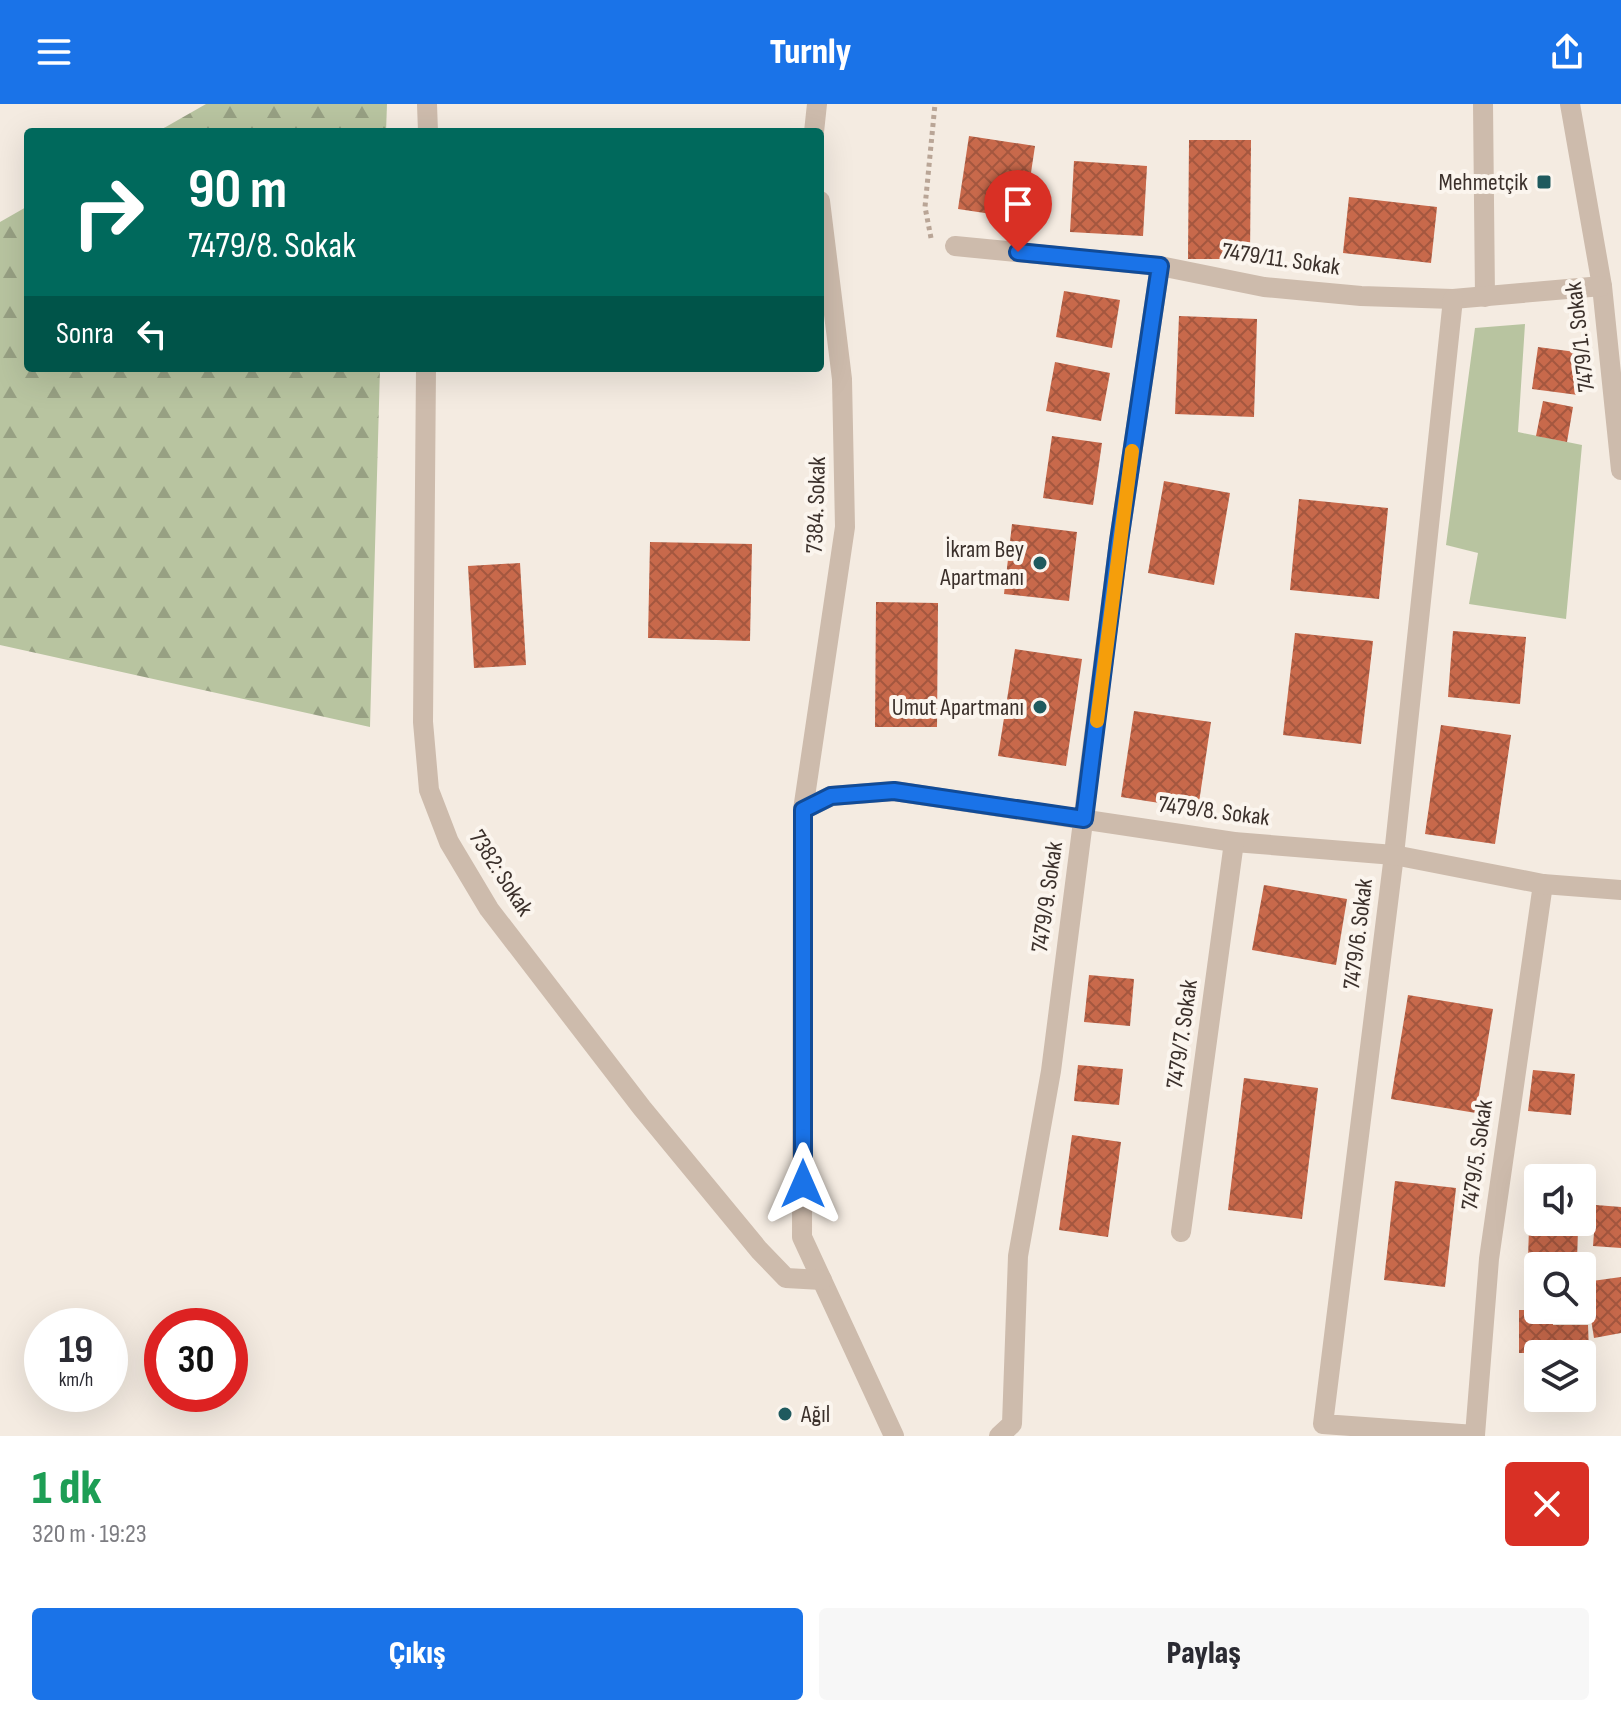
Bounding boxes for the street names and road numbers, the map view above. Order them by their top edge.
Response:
street label: 7479/11. Sokak [1220,236,1342,282]
street label: 7479/1. Sokak [1559,280,1601,394]
street label: 7384. Sokak [800,456,832,554]
street label: 7479/8. Sokak [1157,790,1271,832]
street label: 7382: Sokak [463,825,539,921]
street label: 7479/9. Sokak [1025,840,1069,954]
street label: 7479/6. Sokak [1337,877,1379,991]
street label: 7479/7. Sokak [1160,977,1204,1091]
street label: 7479/5. Sokak [1455,1098,1499,1212]

